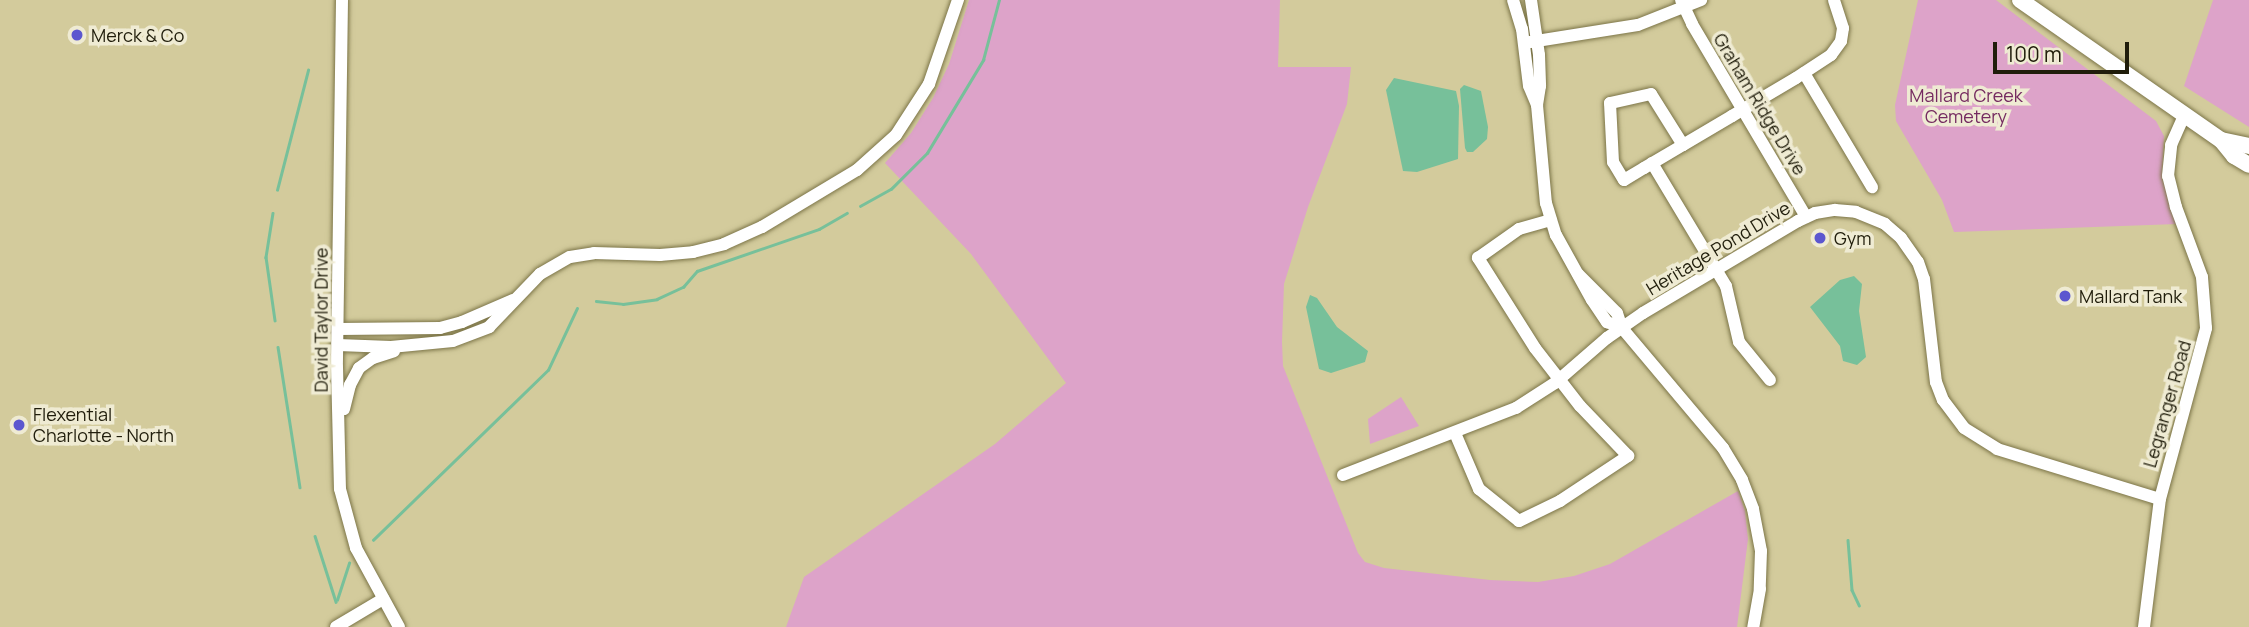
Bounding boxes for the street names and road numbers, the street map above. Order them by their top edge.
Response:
street label: Graham Ridge Drive [1709,29,1811,179]
street label: Heritage Pond Drive [1642,197,1794,299]
street label: David Taylor Drive [310,248,332,392]
street label: Legranger Road [2139,338,2195,470]

